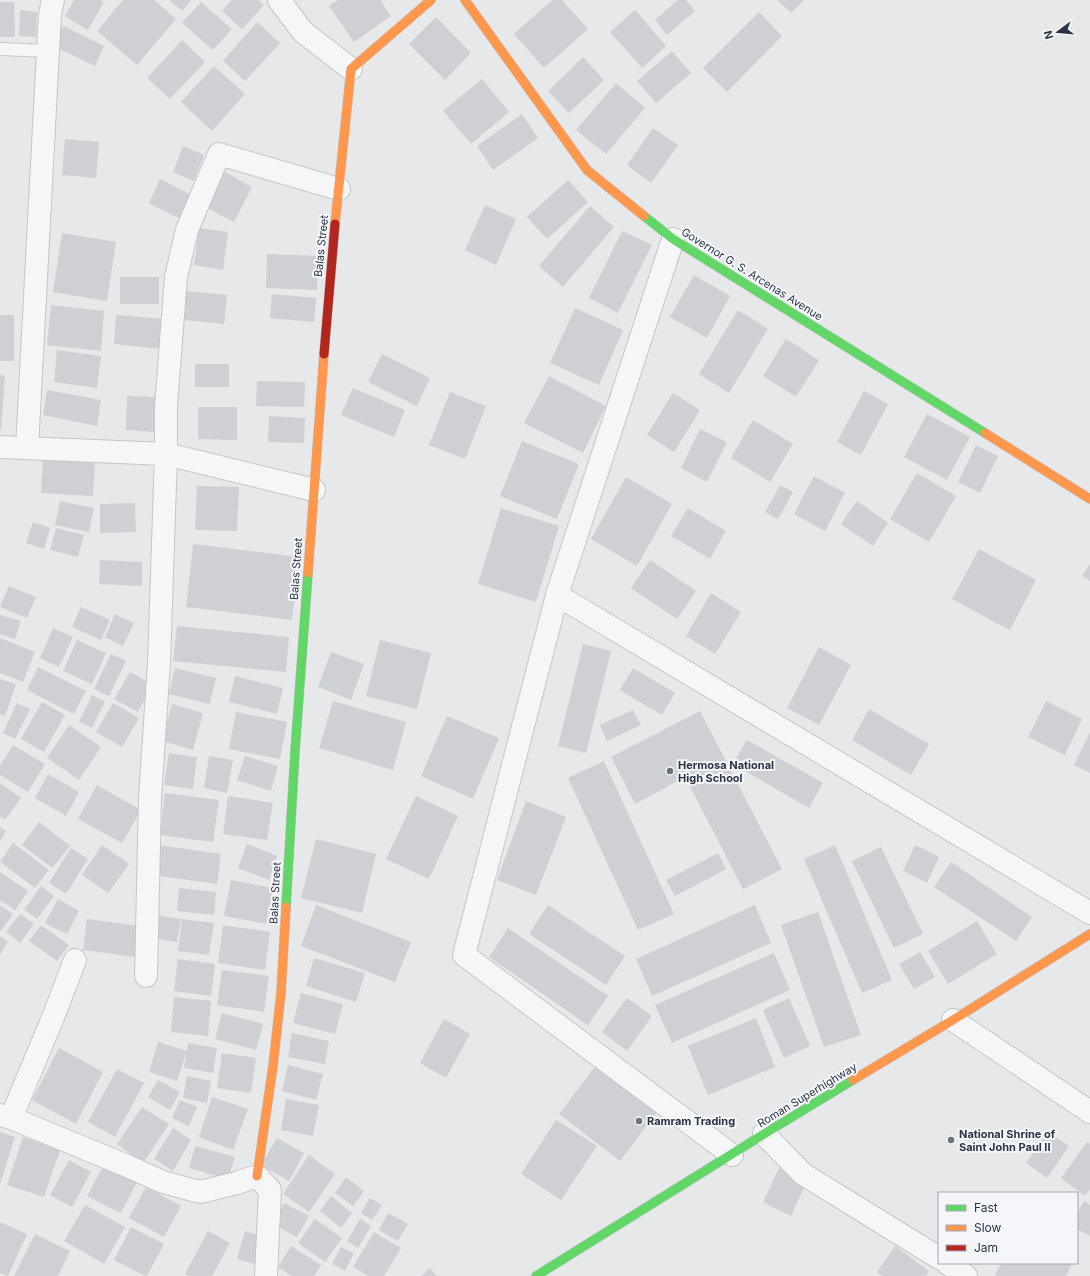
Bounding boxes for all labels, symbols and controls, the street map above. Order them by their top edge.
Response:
north arrow [1038,12,1078,52]
text: N [1041,29,1056,41]
street label: Balas Street [311,214,331,278]
street label: Governor G. S. Arcenas Avenue [679,225,825,323]
street label: Balas Street [287,537,305,600]
place label: Hermosa National High School [678,758,774,785]
marker: Hermosa National High School [665,766,675,776]
street label: Balas Street [266,861,284,924]
street label: Roman Superhighway [755,1060,859,1130]
place label: Ramram Trading [647,1114,735,1128]
marker: Ramram Trading [634,1116,644,1126]
place label: National Shrine of Saint John Paul II [959,1127,1056,1154]
marker: National Shrine of Saint John Paul II [946,1135,956,1145]
legend [938,1192,1078,1264]
text: Fast [974,1200,998,1215]
text: Slow [974,1220,1002,1235]
text: Jam [974,1240,998,1255]

